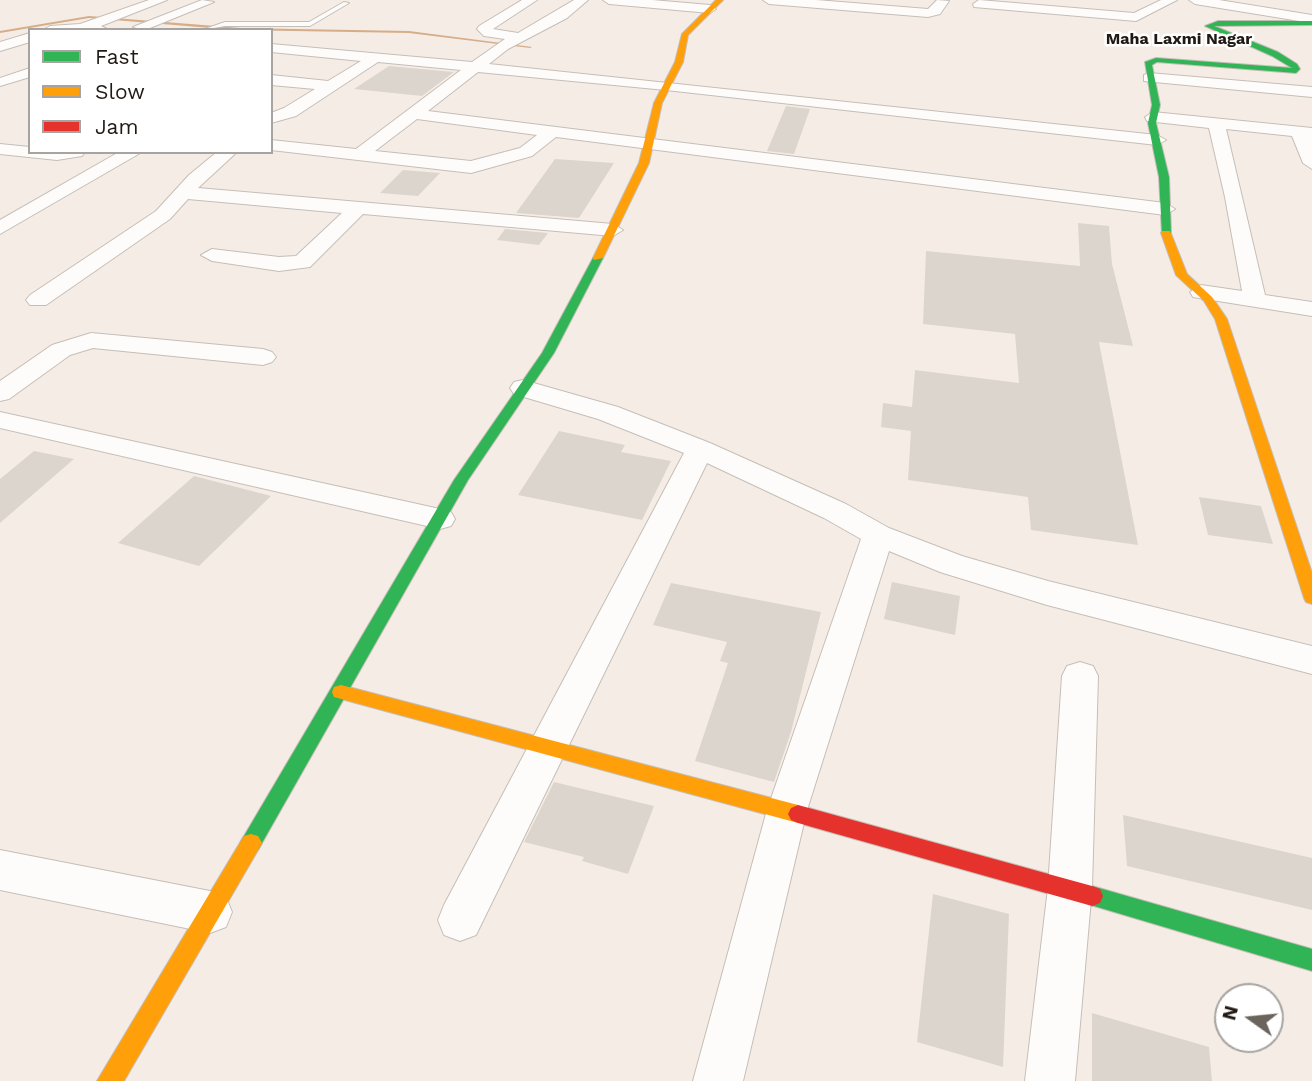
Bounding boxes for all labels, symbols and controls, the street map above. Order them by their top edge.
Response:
legend [28,28,273,154]
district label: Maha Laxmi Nagar [1106,29,1252,49]
text: Fast [95,44,139,69]
text: Slow [95,79,145,104]
text: Jam [95,114,138,139]
north arrow [1214,983,1284,1053]
text: N [1217,1003,1243,1023]

